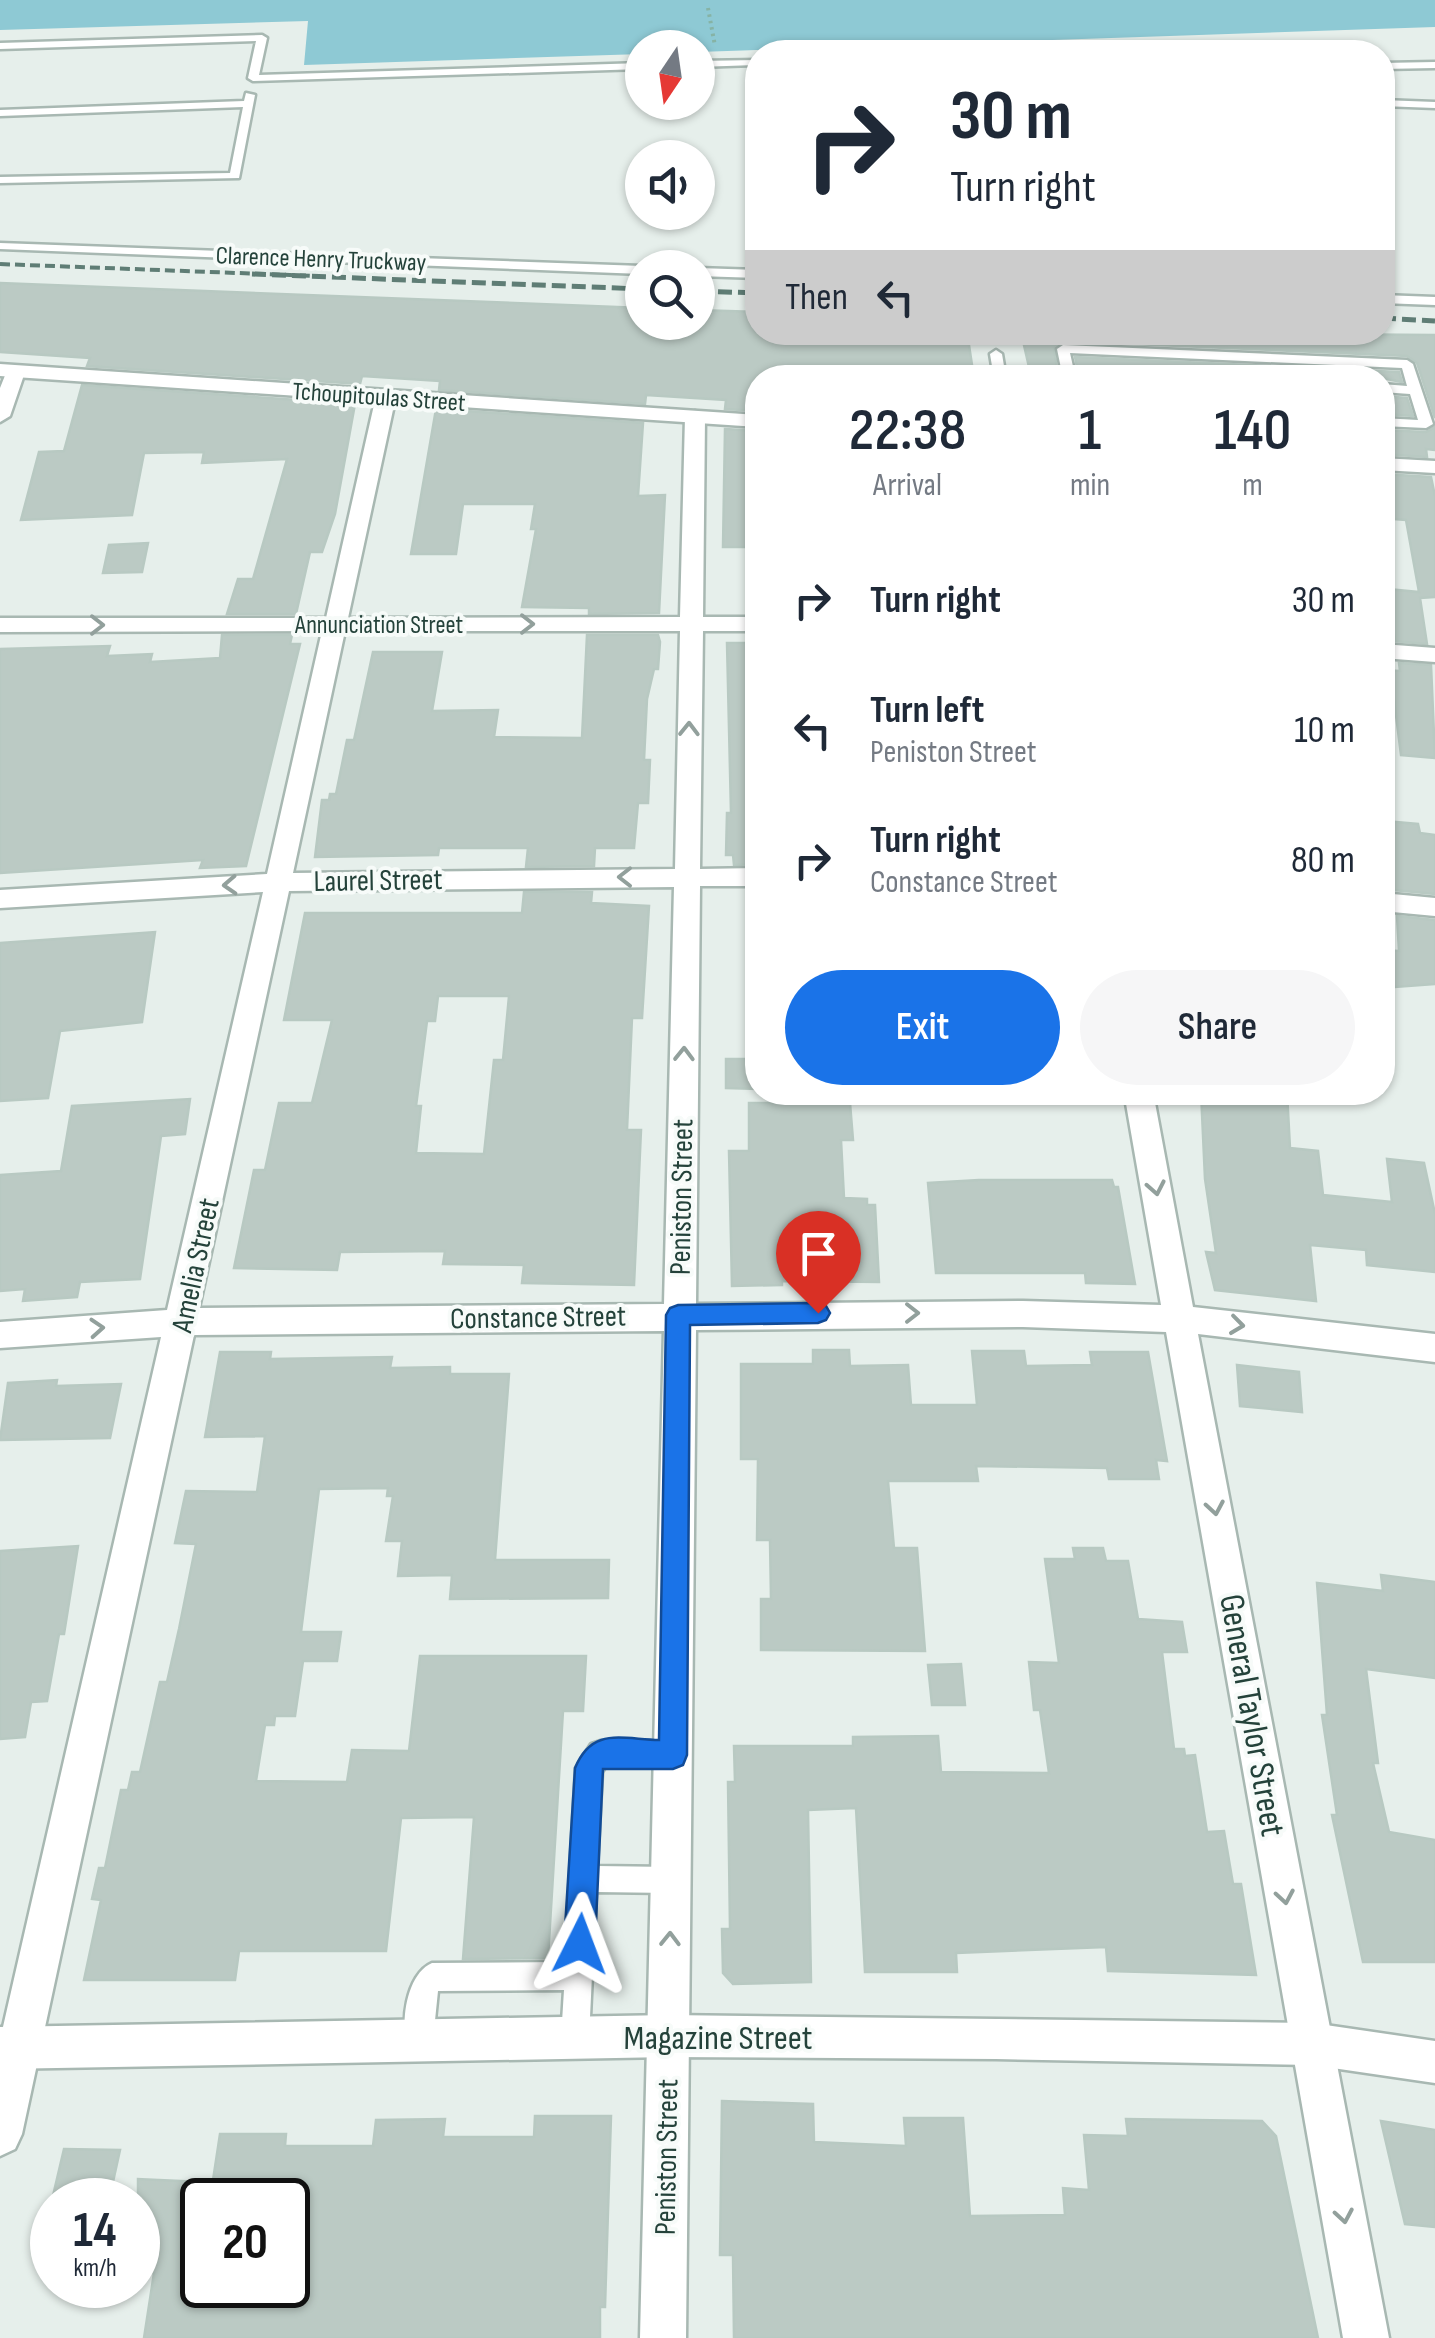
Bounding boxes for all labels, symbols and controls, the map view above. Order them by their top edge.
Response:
north arrow [625,30,715,120]
map controls [625,30,715,340]
text: 30 m [950,75,1072,159]
icon: right [785,80,915,210]
button: sound [625,140,715,230]
text: Turn right [950,160,1096,215]
street label: Clarence Henry Truckway [215,240,427,279]
button: search [625,250,715,340]
icon: left [868,270,923,325]
text: Then [785,275,848,320]
street label: Tchoupitoulas Street [291,376,466,419]
text: 22:38 [849,395,966,467]
text: 1 [1079,395,1101,467]
text: 140 [1214,395,1291,467]
text: Arrival [873,466,942,505]
text: min [1070,466,1110,505]
text: m [1242,466,1263,505]
icon: right [785,573,840,628]
text: Turn right [870,578,1001,623]
text: 30 m [1292,578,1355,623]
street label: Annunciation Street [294,610,463,641]
one-way arrow [520,613,536,635]
one-way arrow [90,614,106,636]
text: Turn left [870,688,984,733]
icon: left [785,703,840,758]
text: 10 m [1294,708,1355,753]
one-way arrow [679,720,700,736]
text: Peniston Street [870,733,1037,772]
text: Turn right [870,818,1001,863]
icon: right [785,833,840,888]
text: 80 m [1291,838,1355,883]
street label: Laurel Street [313,862,443,900]
text: Constance Street [870,863,1057,902]
one-way arrow [617,866,632,888]
one-way arrow [222,874,238,895]
button: Exit [785,970,1060,1085]
button: Share [1080,970,1355,1085]
one-way arrow [673,1045,694,1061]
street label: Peniston Street [663,1119,701,1275]
one-way arrow [1145,1180,1166,1196]
street label: Amelia Street [164,1195,228,1337]
pin [776,1211,861,1314]
icon: arrive [791,1226,846,1281]
street label: Constance Street [450,1298,626,1338]
one-way arrow [904,1302,920,1324]
one-way arrow [1229,1314,1245,1335]
one-way arrow [90,1318,106,1339]
one-way arrow [1204,1500,1225,1516]
street label: General Taylor Street [1209,1591,1294,1840]
one-way arrow [1274,1888,1295,1905]
position arrow [528,1892,632,1996]
one-way arrow [659,1930,681,1946]
street label: Magazine Street [624,2017,812,2060]
street label: Peniston Street [648,2079,686,2235]
speed limit sign: 20 [180,2178,310,2308]
text: 14 [73,2201,117,2261]
one-way arrow [1332,2208,1353,2225]
text: km/h [73,2253,117,2284]

